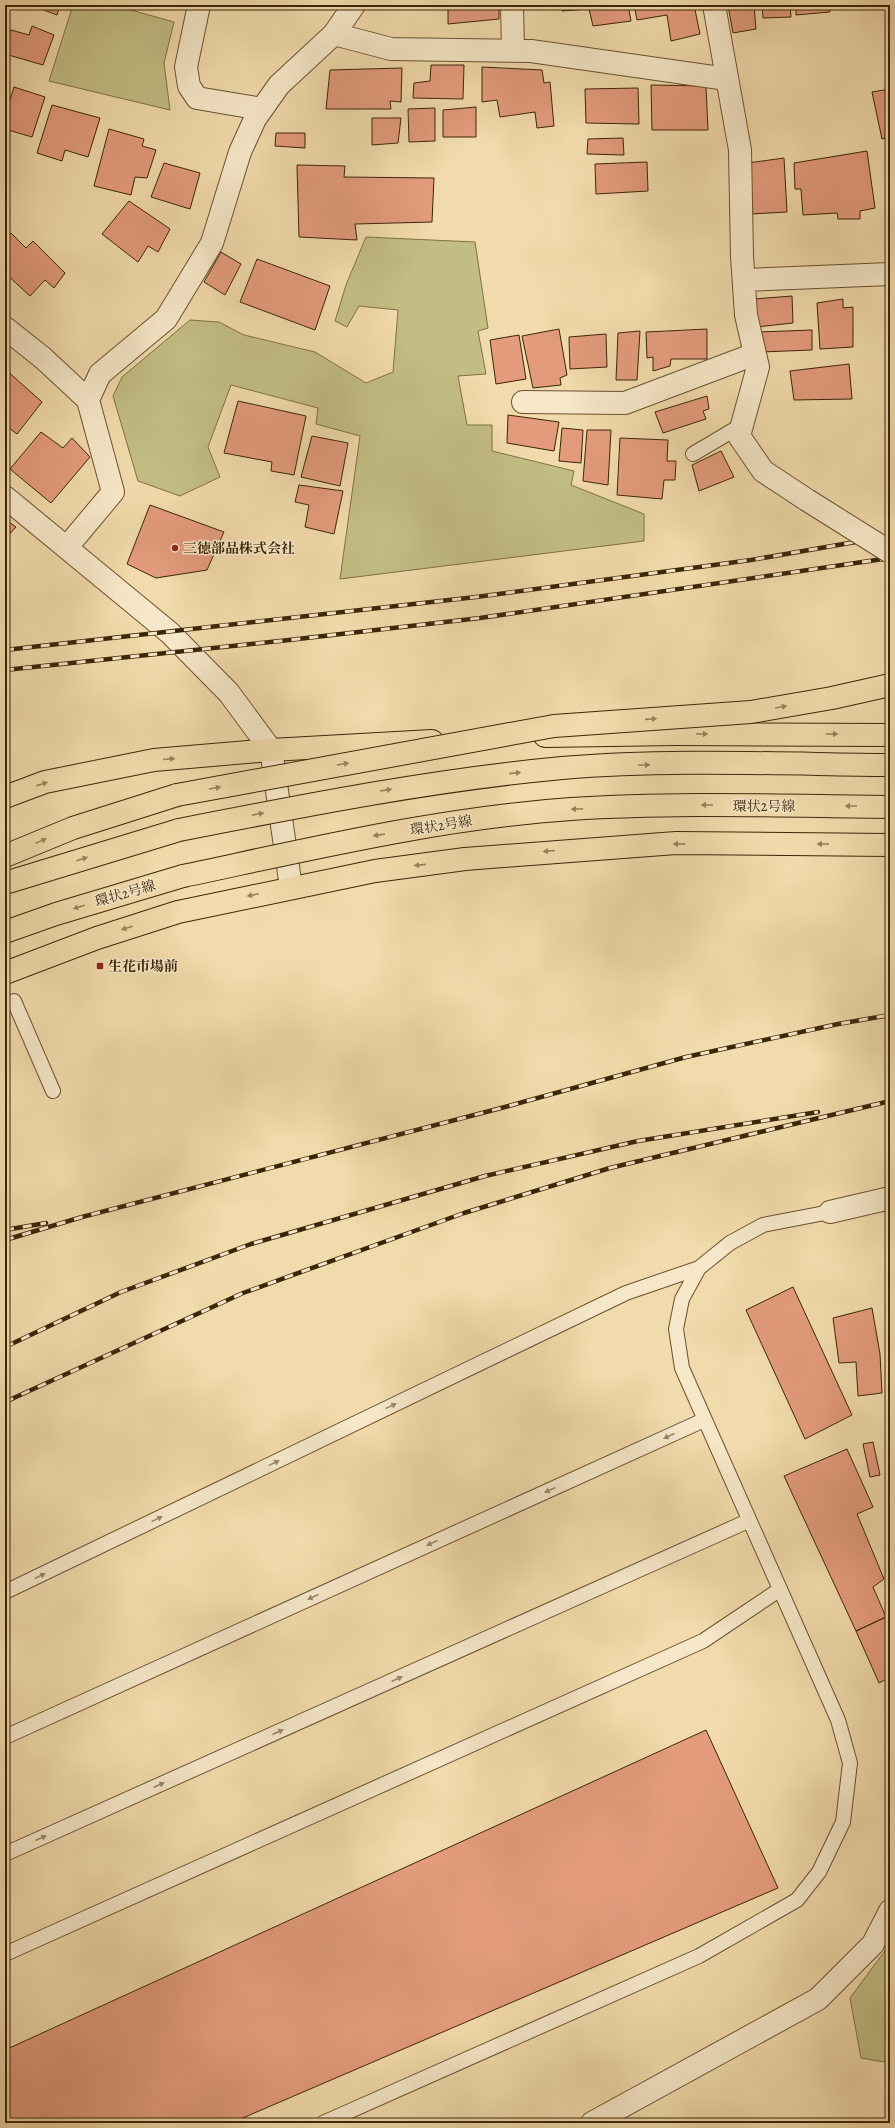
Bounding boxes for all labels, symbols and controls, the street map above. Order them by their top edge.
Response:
place label: 三徳部品株式会社 [183,539,295,558]
marker: 三徳部品株式会社 [170,543,180,553]
one-way arrow [774,704,787,710]
one-way arrow [645,716,657,723]
one-way arrow [696,731,709,737]
one-way arrow [826,731,838,738]
one-way arrow [163,756,175,762]
one-way arrow [337,761,349,767]
one-way arrow [638,761,650,768]
one-way arrow [509,770,521,777]
one-way arrow [36,781,48,787]
one-way arrow [209,784,221,790]
one-way arrow [380,787,392,793]
street label: 環状2号線 [733,797,795,816]
one-way arrow [700,802,713,808]
one-way arrow [844,803,857,809]
one-way arrow [570,806,583,812]
one-way arrow [252,811,264,817]
street label: 環状2号線 [409,811,474,840]
one-way arrow [373,832,385,838]
one-way arrow [36,838,48,844]
one-way arrow [673,840,685,847]
one-way arrow [816,841,829,847]
one-way arrow [543,848,555,855]
one-way arrow [77,856,89,862]
one-way arrow [414,862,426,868]
street label: 環状2号線 [92,876,158,911]
one-way arrow [247,893,259,899]
one-way arrow [72,904,84,910]
one-way arrow [121,925,133,931]
place label: 生花市場前 [108,957,178,976]
marker: 生花市場前 [95,961,105,971]
one-way arrow [386,1403,397,1409]
one-way arrow [663,1433,674,1439]
one-way arrow [269,1460,280,1466]
one-way arrow [545,1487,556,1493]
one-way arrow [151,1516,163,1522]
one-way arrow [425,1541,437,1547]
one-way arrow [34,1572,46,1579]
one-way arrow [308,1594,319,1600]
one-way arrow [391,1676,402,1682]
one-way arrow [272,1729,283,1735]
one-way arrow [154,1782,165,1788]
one-way arrow [35,1835,46,1841]

